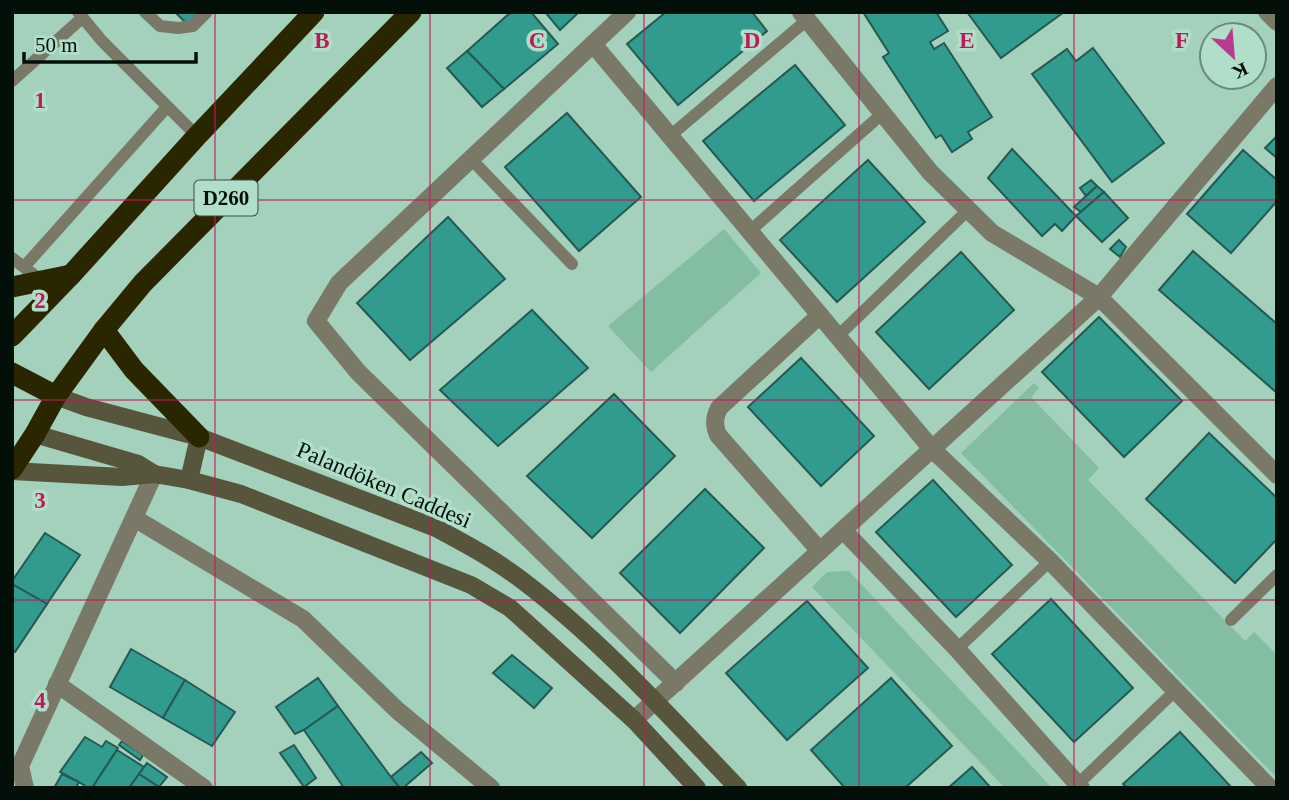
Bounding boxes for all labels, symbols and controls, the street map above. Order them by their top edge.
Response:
scale bar [24,21,196,65]
north arrow [1198,21,1268,91]
text: B [314,28,330,53]
text: C [529,28,545,53]
text: D [744,28,760,53]
text: E [959,28,975,53]
text: F [1175,28,1189,53]
text: 50 m [35,33,78,57]
text: K [1229,58,1251,84]
text: 1 [34,88,46,113]
road number: D260 [194,180,258,216]
text: 2 [34,288,46,313]
street label: Palandöken Caddesi [293,437,475,533]
text: 3 [34,488,46,513]
text: 4 [34,688,46,713]

